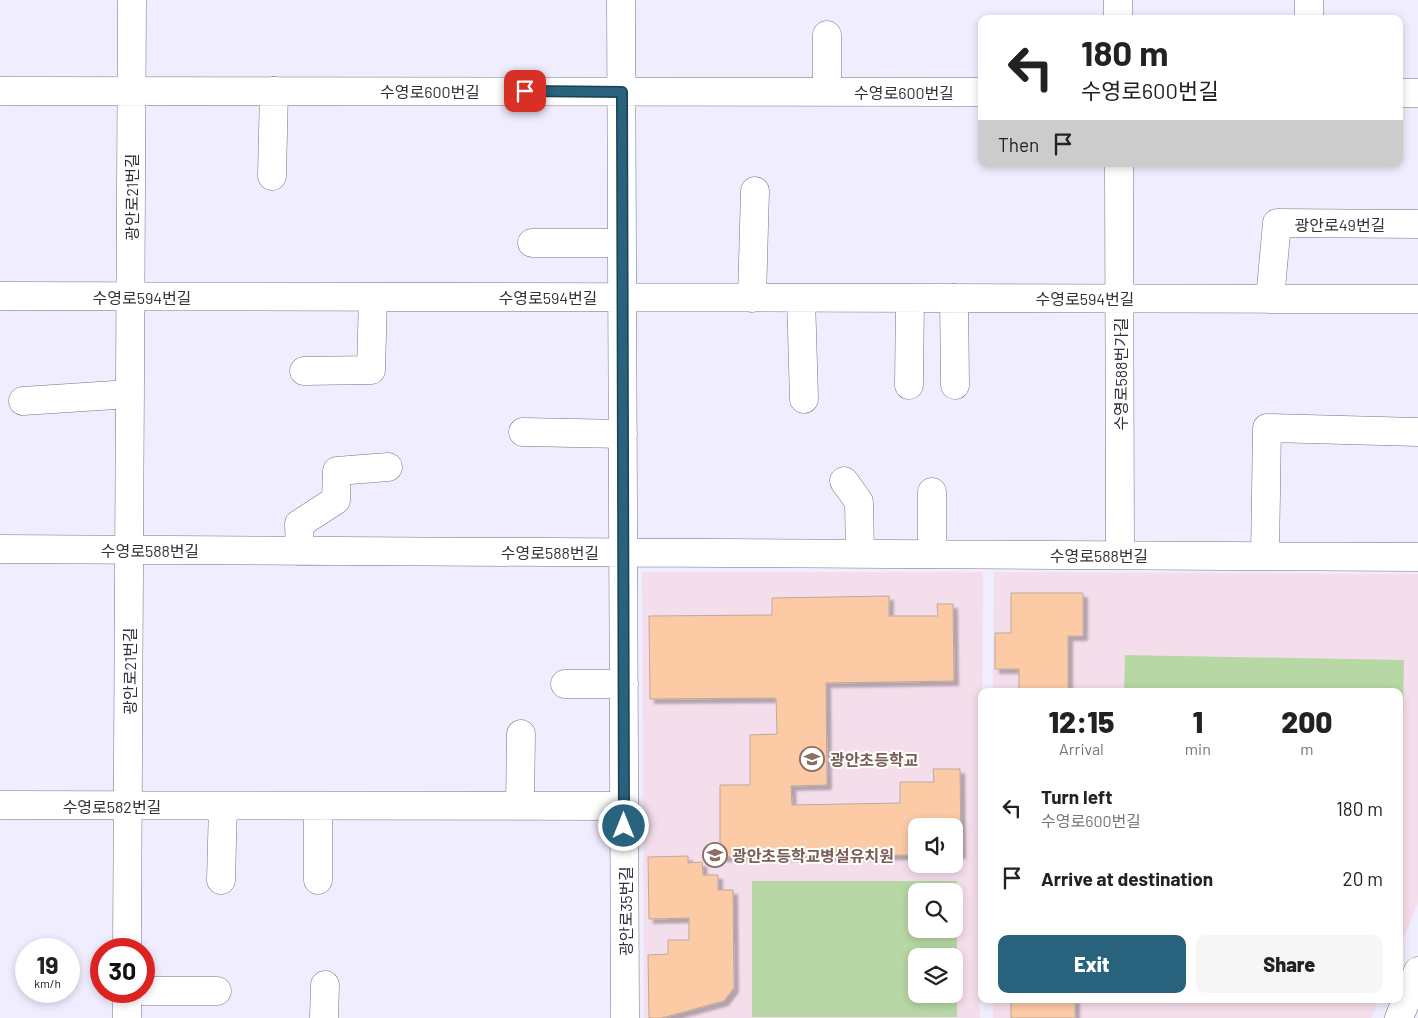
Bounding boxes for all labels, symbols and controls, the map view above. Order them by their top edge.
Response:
text: 180 m [1081,31,1169,73]
icon: left [998,35,1063,100]
pin [504,70,546,112]
icon: arrive [511,77,539,105]
text: 수영로600번길 [1081,77,1218,103]
street label: 수영로600번길 [380,82,480,101]
street label: 수영로600번길 [854,83,954,102]
icon: arrive [1049,130,1077,158]
text: Then [998,133,1039,156]
street label: 광안로21번길 [122,153,141,241]
street label: 광안로49번길 [1295,215,1385,234]
street label: 수영로594번길 [93,288,191,307]
street label: 수영로594번길 [499,288,597,307]
street label: 수영로594번길 [1036,289,1134,308]
street label: 수영로588번가길 [1111,317,1130,431]
street label: 수영로588번길 [101,541,199,560]
street label: 수영로588번길 [501,543,599,562]
street label: 수영로588번길 [1050,546,1148,565]
street label: 광안로21번길 [120,627,139,715]
text: 12:15 [1048,703,1114,739]
text: 1 [1192,703,1203,739]
text: 200 [1281,703,1333,739]
text: Arrival [1059,739,1104,758]
text: min [1185,739,1211,758]
text: m [1300,739,1313,758]
school or university icon: 광안초등학교 [799,746,825,772]
place label: 광안초등학교 [830,750,919,769]
text: Turn left [1041,785,1112,808]
icon: left [998,794,1026,822]
street label: 수영로582번길 [63,797,161,816]
text: 180 m [1336,797,1383,820]
position arrow [597,799,649,851]
text: 수영로600번길 [1041,811,1141,830]
map controls [908,818,963,1003]
button: sound [908,818,963,873]
school or university icon: 광안초등학교병설유치원 [702,842,728,868]
place label: 광안초등학교병설유치원 [732,846,894,865]
icon: arrive [998,864,1026,892]
street label: 광안로35번길 [616,866,635,956]
text: Arrive at destination [1041,867,1213,890]
text: 20 m [1343,867,1383,890]
button: search [908,883,963,938]
button: Exit [998,935,1186,993]
button: Share [1196,935,1383,993]
speed limit sign: 30 [90,938,155,1003]
button: layers [908,948,963,1003]
text: 19 [36,949,59,979]
text: km/h [34,976,61,990]

